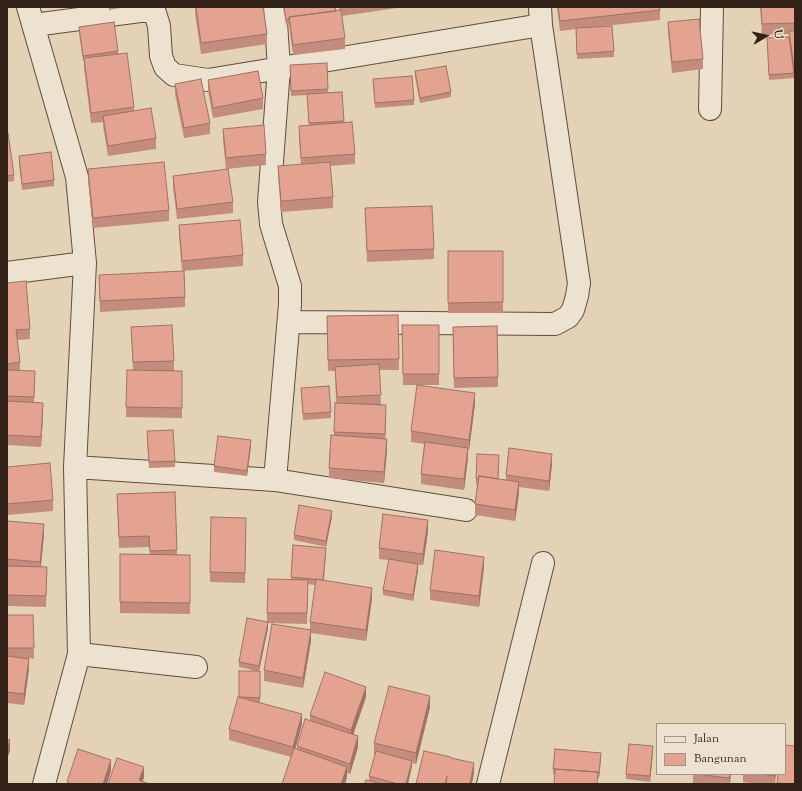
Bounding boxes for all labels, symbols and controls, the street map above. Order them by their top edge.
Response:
north arrow [746,16,786,56]
text: U [769,28,786,40]
legend [656,723,786,775]
text: Jalan [694,730,719,748]
text: Bangunan [694,750,747,768]

